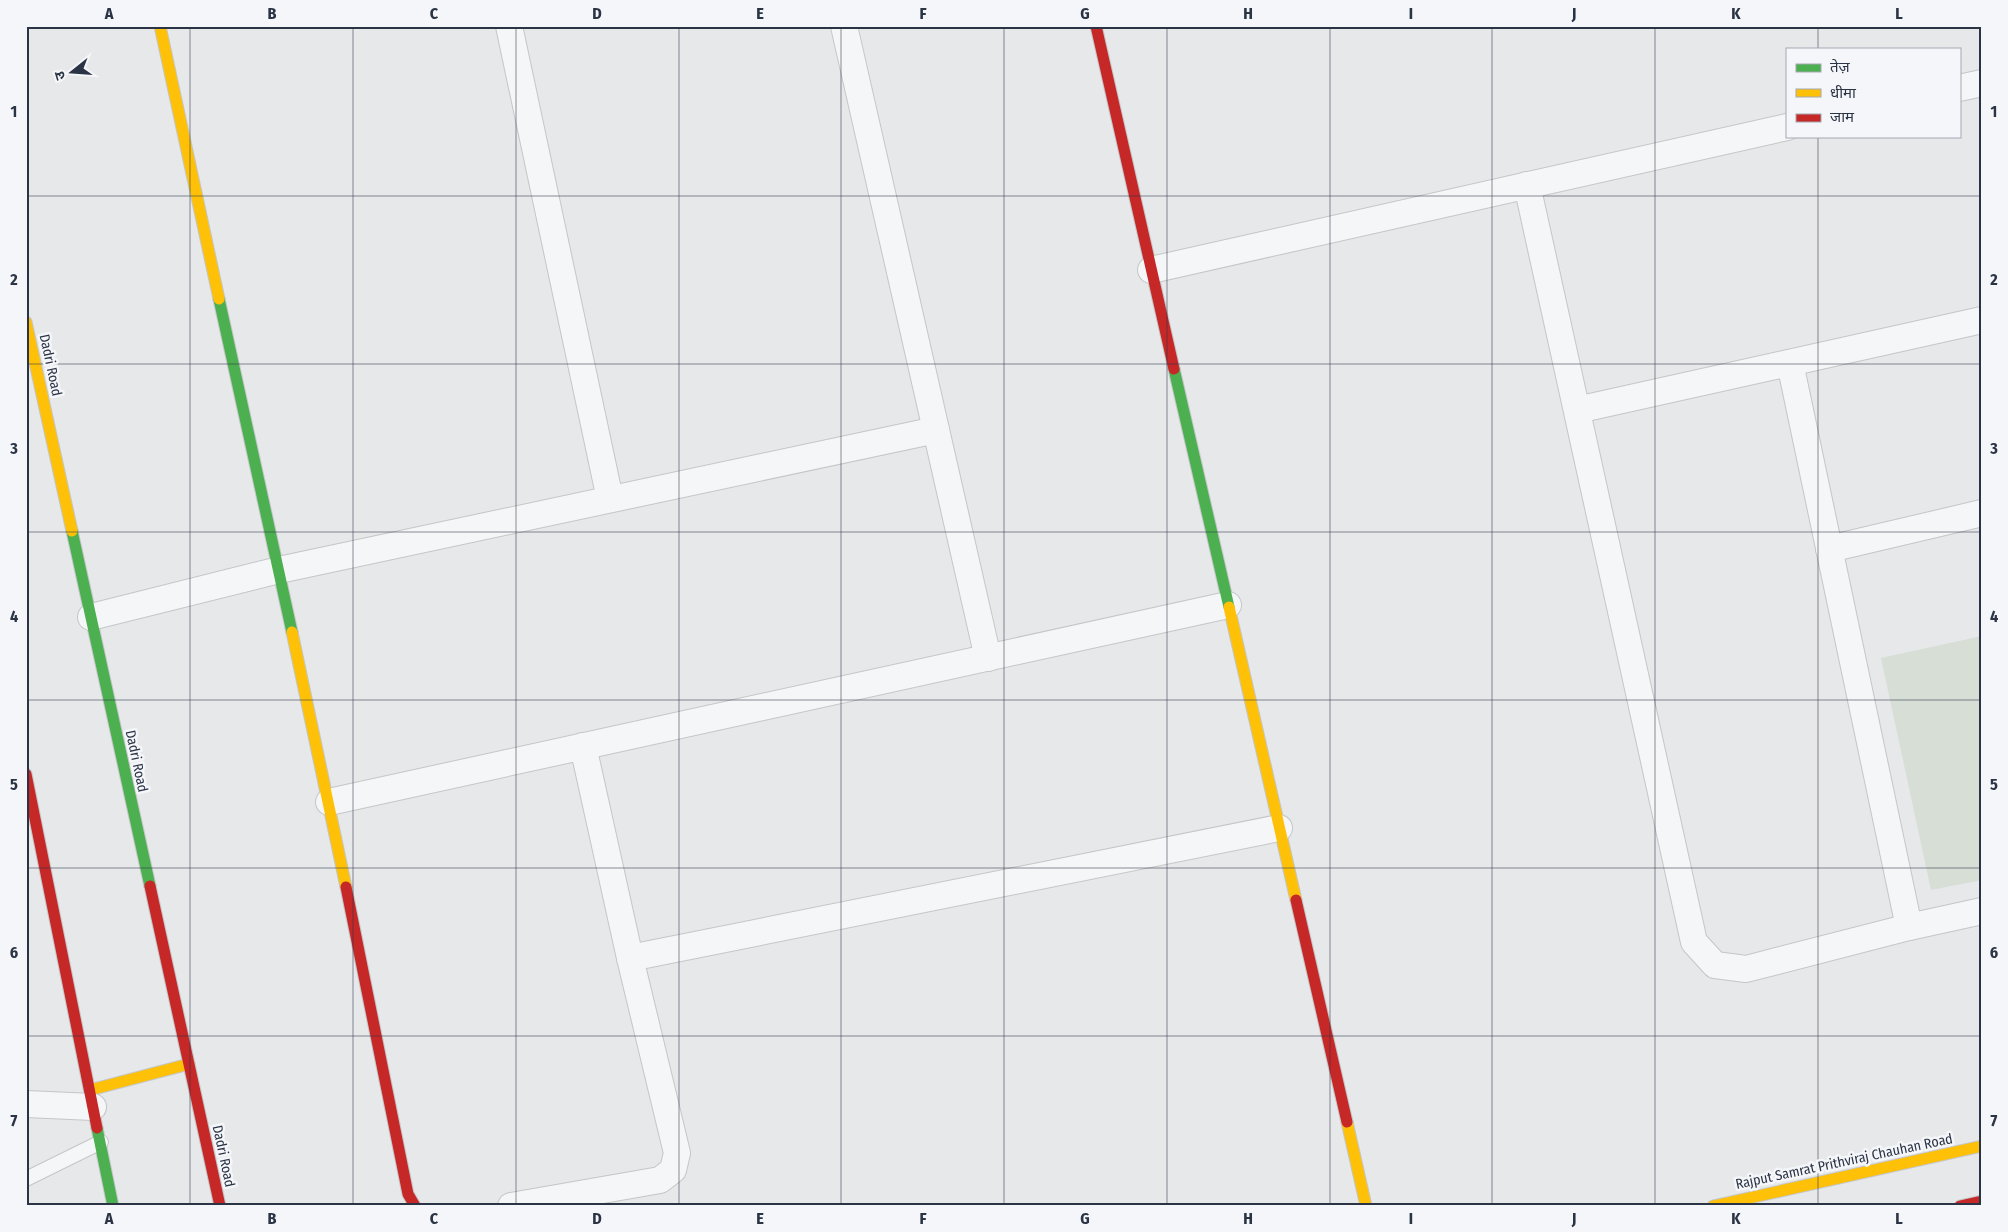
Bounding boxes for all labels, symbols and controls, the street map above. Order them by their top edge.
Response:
text: A [104,4,114,23]
text: B [268,4,277,23]
text: C [430,4,439,23]
text: D [592,4,602,23]
text: E [756,4,764,23]
text: F [919,4,927,23]
text: G [1080,4,1090,23]
text: H [1243,4,1253,23]
text: I [1409,4,1413,23]
text: J [1571,4,1576,23]
text: K [1731,4,1741,23]
text: L [1895,4,1903,23]
north arrow [48,48,98,98]
legend [1786,48,1960,138]
text: तेज़ [1830,58,1851,76]
text: उ [50,68,69,82]
text: धीमा [1830,84,1857,102]
text: 1 [11,102,17,121]
text: 1 [1991,102,1997,121]
text: जाम [1830,108,1855,126]
text: 2 [9,270,18,289]
text: 2 [1989,270,1998,289]
street label: Dadri Road [36,332,65,398]
text: 3 [9,439,18,458]
text: 3 [1989,439,1998,458]
text: 4 [10,607,18,626]
text: 4 [1990,607,1998,626]
street label: Dadri Road [122,728,151,794]
text: 5 [10,775,18,794]
text: 5 [1990,775,1998,794]
text: 6 [10,943,18,962]
text: 6 [1990,943,1998,962]
text: 7 [11,1111,18,1130]
text: 7 [1991,1111,1998,1130]
street label: Dadri Road [209,1123,238,1189]
street label: Rajput Samrat Prithviraj Chauhan Road [1734,1130,1954,1193]
text: A [104,1209,114,1228]
text: B [268,1209,277,1228]
text: C [430,1209,439,1228]
text: D [592,1209,602,1228]
text: E [756,1209,764,1228]
text: F [919,1209,927,1228]
text: G [1080,1209,1090,1228]
text: H [1243,1209,1253,1228]
text: I [1409,1209,1413,1228]
text: J [1571,1209,1576,1228]
text: K [1731,1209,1741,1228]
text: L [1895,1209,1903,1228]

